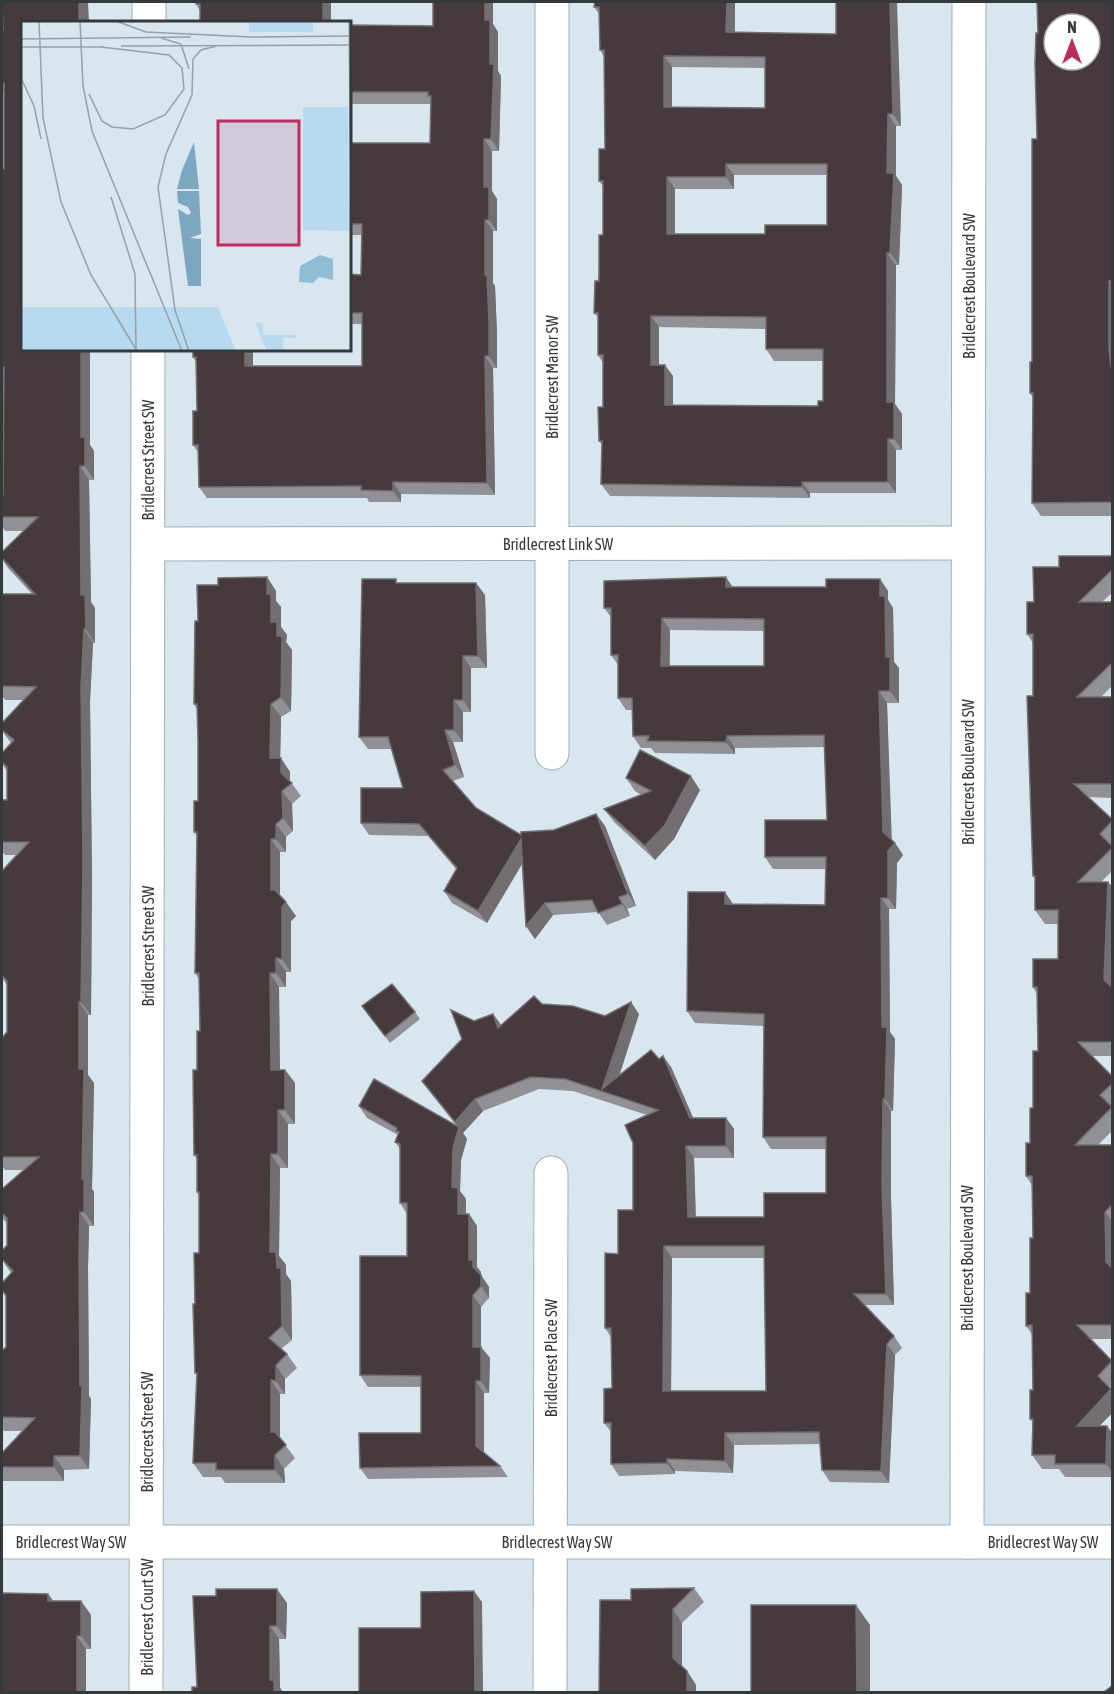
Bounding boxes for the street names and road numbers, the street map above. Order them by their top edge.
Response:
street label: Bridlecrest Boulevard SW [960,213,978,359]
street label: Bridlecrest Manor SW [543,315,561,439]
street label: Bridlecrest Street SW [139,399,157,520]
street label: Bridlecrest Link SW [503,535,614,553]
street label: Bridlecrest Boulevard SW [959,699,977,845]
street label: Bridlecrest Street SW [139,885,157,1006]
street label: Bridlecrest Boulevard SW [958,1185,976,1331]
street label: Bridlecrest Place SW [542,1298,560,1417]
street label: Bridlecrest Street SW [138,1371,156,1492]
street label: Bridlecrest Way SW [16,1533,127,1552]
street label: Bridlecrest Way SW [502,1533,613,1552]
street label: Bridlecrest Way SW [988,1533,1099,1552]
street label: Bridlecrest Court SW [138,1558,156,1676]

